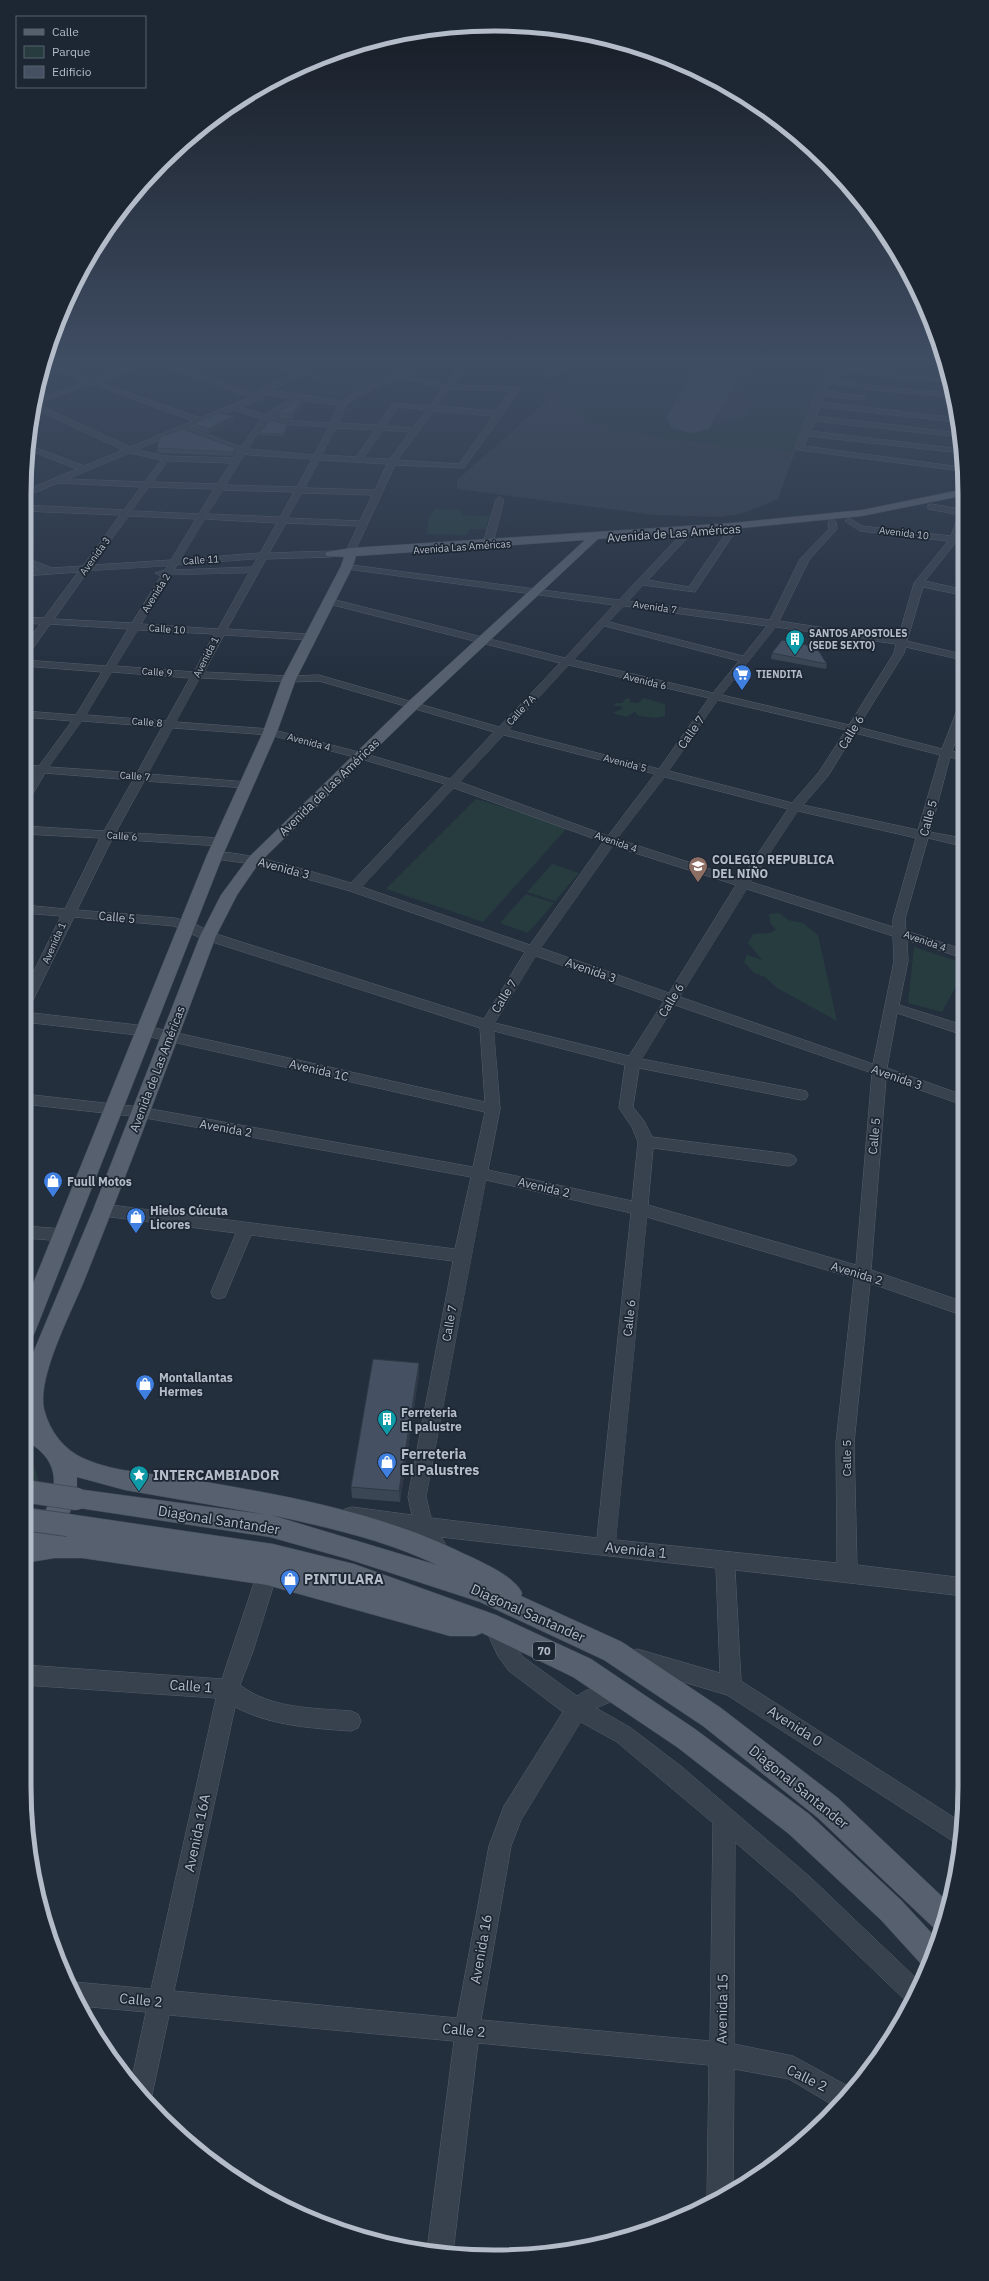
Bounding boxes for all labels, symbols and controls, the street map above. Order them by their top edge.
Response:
legend [16,16,146,88]
text: Calle [52,24,79,39]
text: Parque [52,44,91,59]
text: Edificio [52,64,92,79]
street label: Avenida de Las Américas [607,521,741,545]
street label: Avenida 10 [878,523,930,543]
street label: Avenida 3 [77,534,113,578]
street label: Avenida Las Américas [413,537,511,557]
street label: Calle 11 [182,552,220,568]
street label: Avenida 2 [139,571,173,615]
street label: Avenida 7 [632,597,678,617]
street label: Calle 10 [148,621,186,637]
place label: SANTOS APOSTOLES (SEDE SEXTO) [809,627,907,652]
building icon: SANTOS APOSTOLES (SEDE SEXTO) [784,628,806,656]
street label: Avenida 1 [190,634,222,680]
supermarket icon: TIENDITA [731,663,753,691]
street label: Calle 9 [141,664,173,680]
place label: TIENDITA [756,668,803,681]
street label: Avenida 6 [622,669,668,693]
street label: Calle 7A [504,692,539,728]
street label: Calle 6 [835,712,867,752]
street label: Calle 7 [674,713,708,751]
street label: Calle 8 [131,714,163,730]
street label: Avenida 4 [286,730,332,754]
street label: Avenida de Las Américas [276,735,382,839]
street label: Avenida 5 [602,751,648,775]
street label: Calle 7 [119,768,151,784]
street label: Calle 5 [916,798,940,838]
street label: Calle 6 [106,828,138,844]
street label: Avenida 4 [593,829,639,855]
place label: COLEGIO REPUBLICA DEL NIÑO [712,852,834,881]
street label: Avenida 3 [256,854,312,882]
school or university icon: COLEGIO REPUBLICA DEL NIÑO [687,855,709,883]
street label: Calle 5 [98,908,136,926]
street label: Avenida 1 [39,920,69,966]
street label: Avenida 4 [902,928,948,954]
street label: Avenida 3 [563,954,619,986]
street label: Calle 7 [488,976,520,1016]
street label: Calle 6 [655,980,687,1020]
street label: Avenida de Las Américas [126,1004,188,1134]
street label: Avenida 1C [288,1056,351,1084]
street label: Avenida 3 [869,1061,925,1093]
street label: Avenida 2 [199,1116,253,1140]
street label: Calle 5 [865,1117,883,1155]
shop icon: Fuull Motos [42,1170,64,1198]
place label: Fuull Motos [67,1174,132,1189]
street label: Avenida 2 [516,1174,572,1200]
place label: Hielos Cúcuta Licores [150,1203,228,1232]
shop icon: Hielos Cúcuta Licores [125,1206,147,1234]
street label: Avenida 2 [829,1258,885,1288]
street label: Calle 6 [620,1299,638,1337]
street label: Calle 7 [438,1304,460,1342]
place label: Montallantas Hermes [159,1370,233,1399]
shop icon: Montallantas Hermes [134,1373,156,1401]
place label: Ferreteria El palustre [401,1405,462,1434]
building icon: Ferreteria El palustre [376,1408,398,1436]
street label: Calle 5 [839,1440,854,1476]
place label: Ferreteria El Palustres [401,1445,479,1479]
shop icon: Ferreteria El Palustres [376,1451,398,1479]
place icon: INTERCAMBIADOR [128,1464,150,1492]
place label: INTERCAMBIADOR [153,1466,279,1484]
street label: Diagonal Santander [157,1501,281,1539]
street label: Avenida 1 [604,1538,668,1562]
shop icon: PINTULARA [279,1568,301,1596]
place label: PINTULARA [304,1570,384,1588]
street label: Diagonal Santander [468,1580,588,1646]
road number: 70 [533,1642,555,1660]
street label: Calle 1 [169,1676,213,1696]
street label: Avenida 0 [764,1702,826,1750]
street label: Diagonal Santander [746,1741,852,1833]
street label: Avenida 16A [180,1792,214,1874]
street label: Avenida 16 [466,1913,496,1985]
street label: Avenida 15 [712,1974,732,2044]
street label: Calle 2 [119,1989,163,2011]
street label: Calle 2 [442,2019,486,2041]
street label: Calle 2 [784,2060,830,2096]

